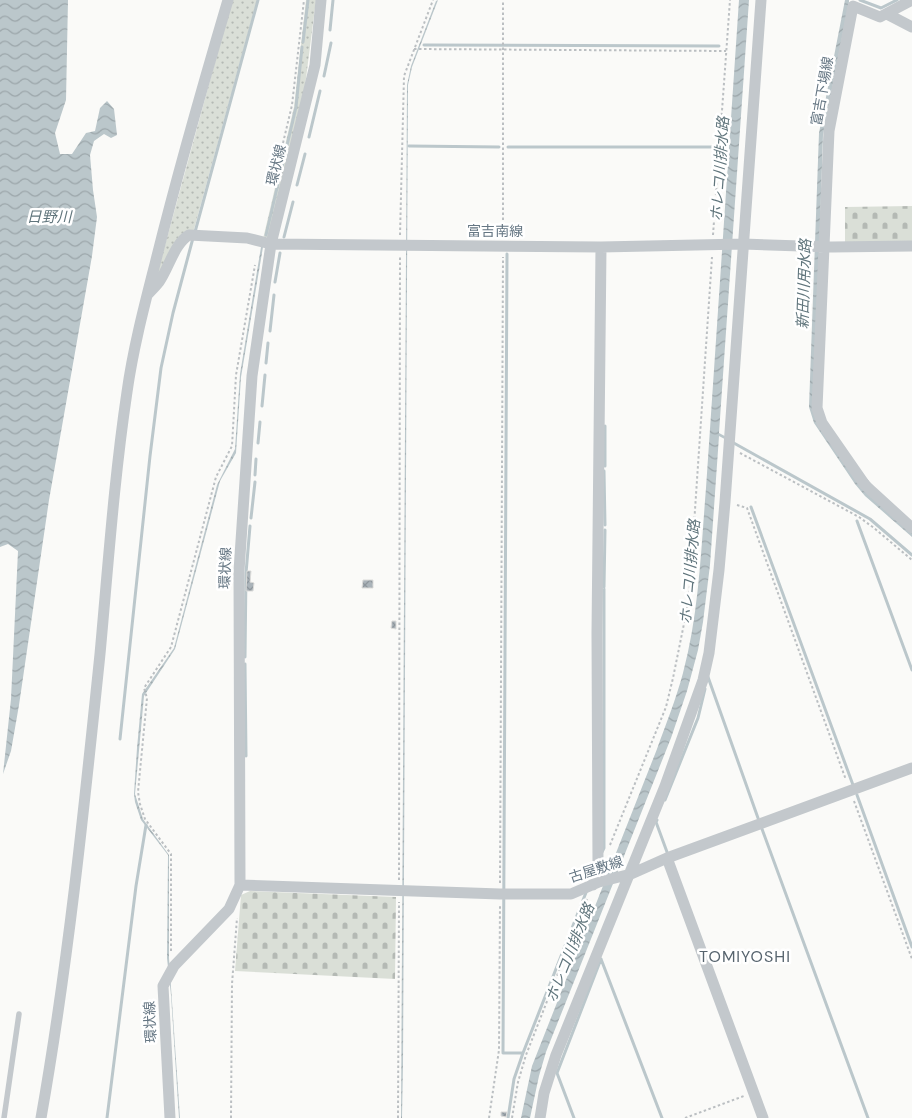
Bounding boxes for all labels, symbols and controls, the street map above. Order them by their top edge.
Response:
street label: 富吉下場線 [807,55,837,127]
water label: ホレコ川排水路 [706,114,734,222]
street label: 環状線 [262,142,290,188]
water label: 日野川 [26,207,73,227]
street label: 富吉南線 [467,222,523,240]
water label: 新田川用水路 [792,237,816,329]
water label: ホレコ川排水路 [675,517,705,625]
street label: 環状線 [215,547,235,589]
street label: 古屋敷線 [567,852,625,886]
water label: ホレコ川排水路 [541,899,600,1005]
district label: TOMIYOSHI [699,946,791,967]
street label: 環状線 [140,1001,160,1043]

